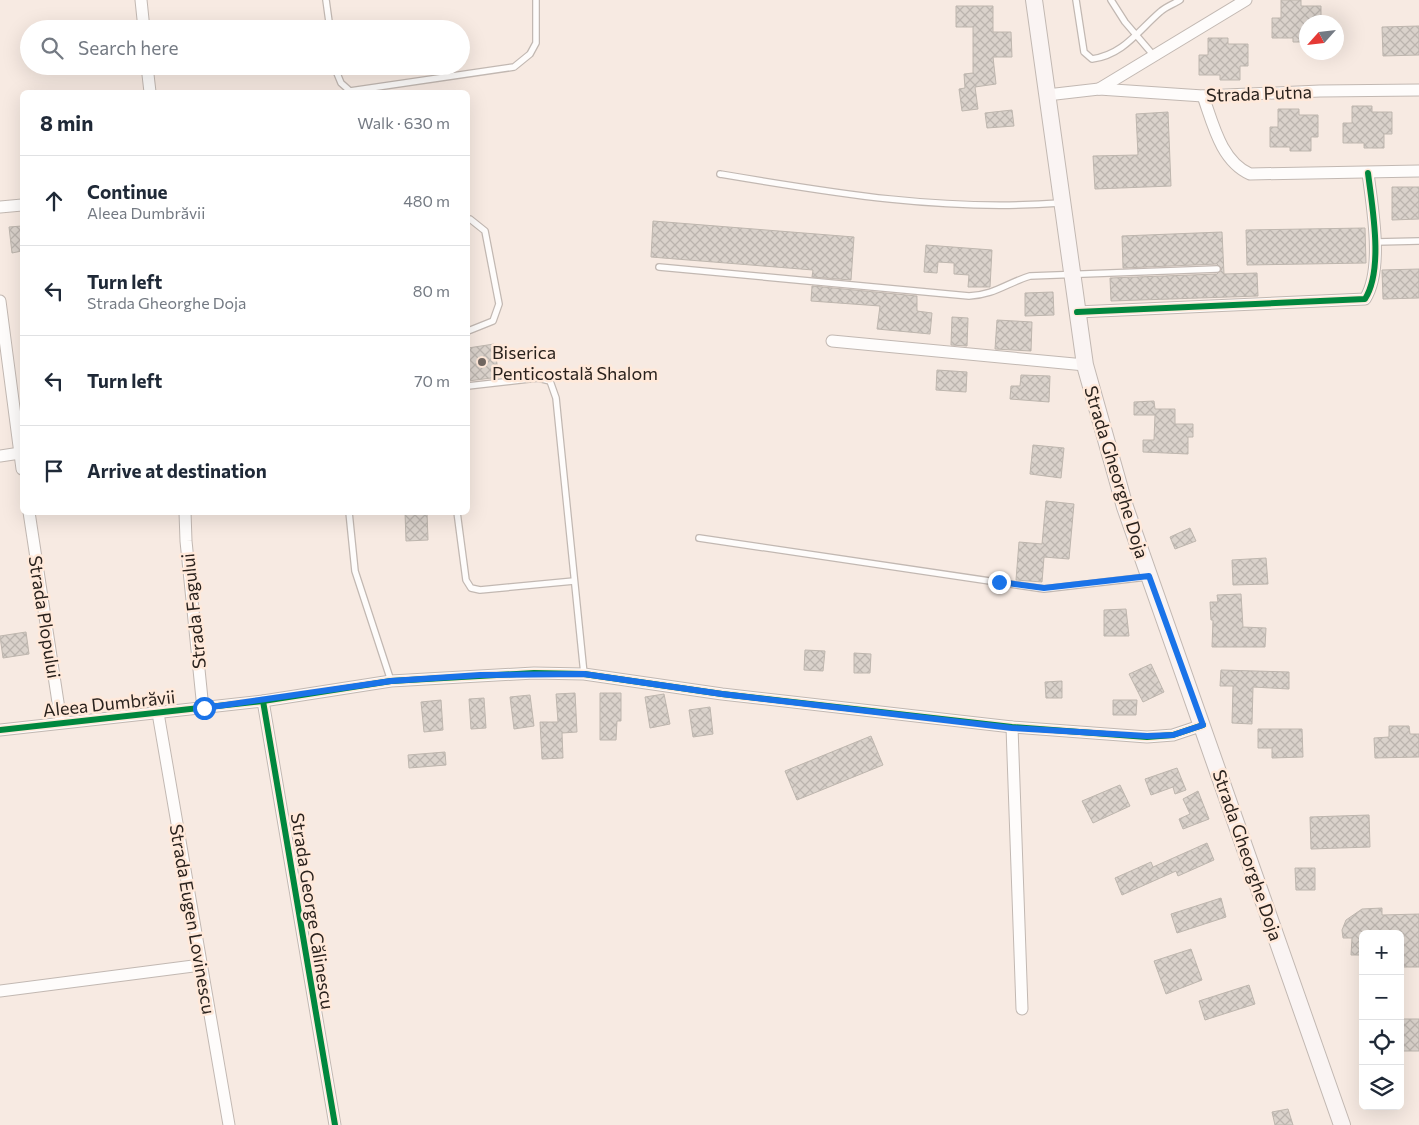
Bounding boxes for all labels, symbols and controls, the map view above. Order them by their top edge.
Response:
north arrow [1299,15,1344,60]
search box [20,20,470,75]
icon: search [38,34,66,62]
text: Search here [78,36,178,59]
street label: Strada Putna [1206,80,1312,106]
text: 8 min [40,110,93,135]
text: Walk · 630 m [357,113,450,132]
text: Continue [87,180,167,203]
icon: ahead [40,187,68,215]
text: 480 m [403,191,450,210]
text: Aleea Dumbrăvii [87,203,205,222]
text: Turn left [87,270,162,293]
icon: left [40,277,68,305]
text: 80 m [413,281,450,300]
text: Strada Gheorghe Doja [87,293,246,312]
place label: Biserica Penticostală Shalom [492,341,658,384]
marker: Biserica Penticostală Shalom [476,356,488,368]
icon: left [40,367,68,395]
text: Turn left [87,369,162,392]
text: 70 m [414,371,450,390]
street label: Strada Gheorghe Doja [1080,383,1154,561]
icon: arrive [40,457,68,485]
text: Arrive at destination [87,459,267,482]
street label: Strada Fagului [176,552,210,670]
street label: Strada Plopului [24,554,66,680]
route end [988,571,1011,594]
street label: Aleea Dumbrăvii [42,685,176,721]
route start [193,697,216,720]
street label: Strada Gheorghe Doja [1208,767,1288,943]
street label: Strada George Călinescu [287,811,339,1011]
street label: Strada Eugen Lovinescu [165,822,221,1016]
map controls [1359,930,1404,1110]
button: + [1359,930,1404,975]
button: − [1359,975,1404,1020]
button: locate [1359,1020,1404,1065]
button: layers [1359,1065,1404,1110]

